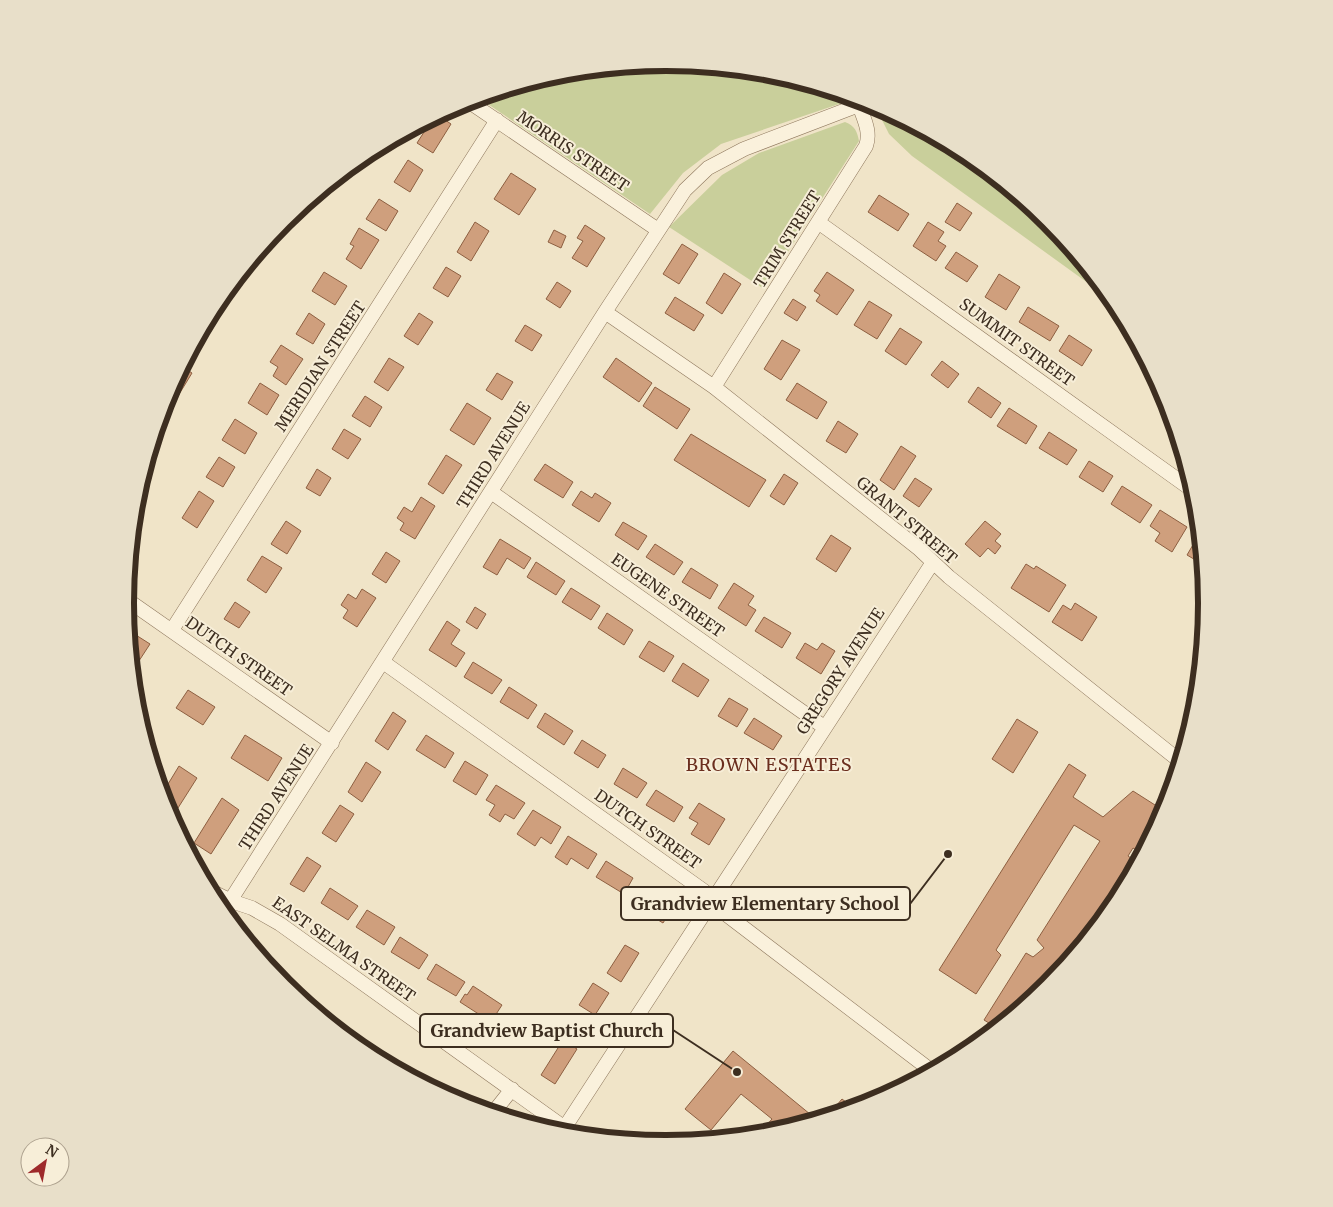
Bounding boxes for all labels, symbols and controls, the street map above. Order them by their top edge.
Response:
street label: MORRIS STREET [513,106,633,196]
street label: TRIM STREET [749,187,825,291]
street label: SUMMIT STREET [956,294,1078,390]
street label: MERIDIAN STREET [270,297,370,435]
street label: THIRD AVENUE [452,397,534,512]
street label: GRANT STREET [853,472,961,568]
street label: EUGENE STREET [608,549,728,641]
street label: GREGORY AVENUE [792,603,889,738]
street label: DUTCH STREET [182,612,296,700]
street label: THIRD AVENUE [234,739,318,854]
district label: BROWN ESTATES [686,753,852,776]
street label: DUTCH STREET [591,785,705,873]
callout: Grandview Elementary School [621,887,910,920]
street label: EAST SELMA STREET [269,892,419,1006]
text: Grandview Elementary School [631,892,899,915]
callout: Grandview Baptist Church [420,1014,673,1047]
text: Grandview Baptist Church [431,1019,663,1042]
north arrow [20,1137,70,1187]
text: N [42,1140,61,1162]

